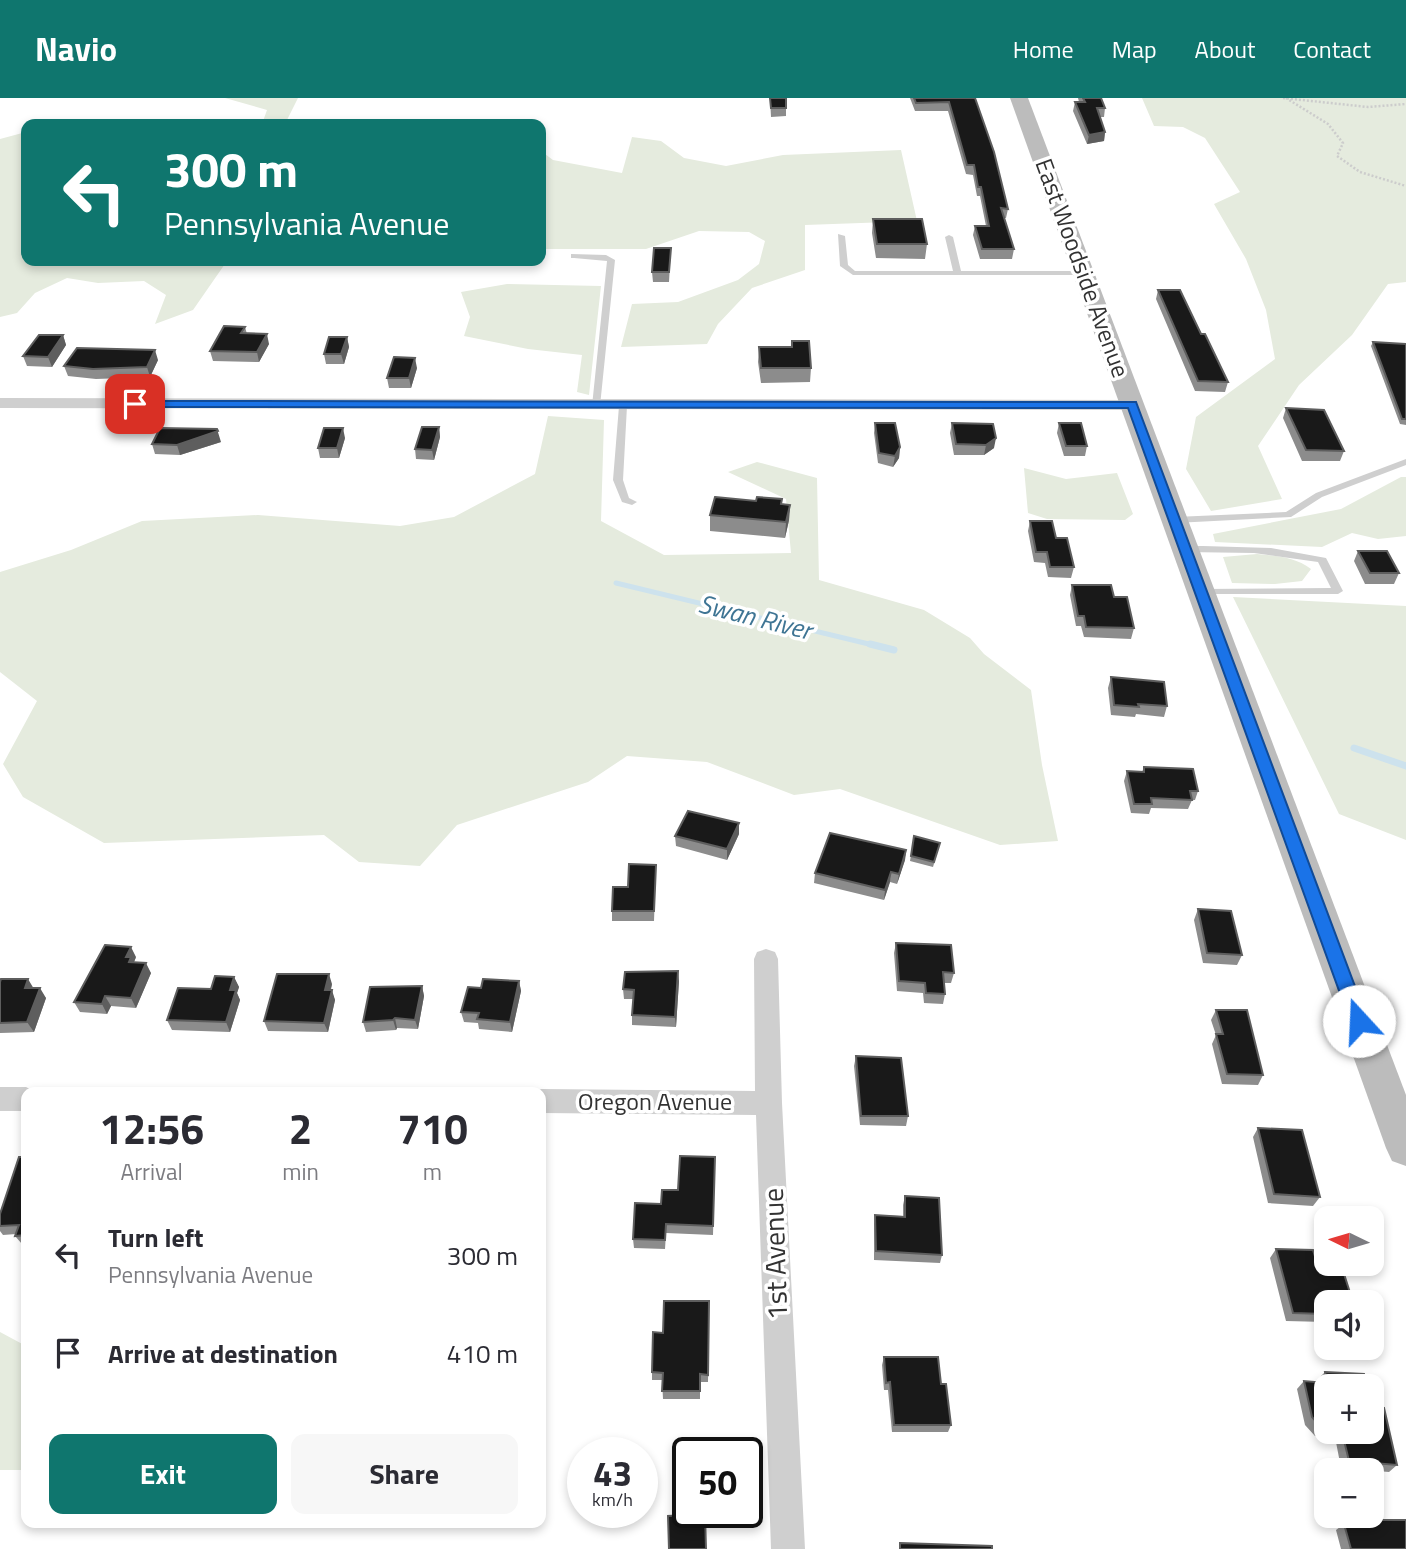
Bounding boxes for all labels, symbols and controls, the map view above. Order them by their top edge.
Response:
text: Navio [35,24,117,74]
text: Home [1013,31,1074,67]
text: Map [1112,31,1157,67]
text: About [1195,31,1255,67]
text: Contact [1293,31,1371,67]
text: 300 m [164,131,298,206]
icon: left [49,147,140,238]
street label: East Woodside Avenue [1027,153,1139,382]
text: Pennsylvania Avenue [164,199,449,247]
pin [105,374,165,434]
icon: arrive [116,385,154,423]
water label: Swan River [695,584,818,650]
position arrow [1322,984,1396,1058]
street label: Oregon Avenue [578,1083,732,1119]
text: 12:56 [99,1096,204,1160]
text: 2 [289,1096,312,1160]
text: 710 [397,1096,468,1160]
text: Arrival [120,1154,183,1189]
text: min [282,1154,319,1189]
text: m [423,1154,442,1189]
street label: 1st Avenue [751,1187,798,1321]
north arrow [1314,1206,1384,1276]
map controls [1314,1206,1384,1528]
text: Turn left [108,1218,203,1257]
icon: left [49,1236,87,1274]
text: 300 m [447,1236,518,1275]
text: Pennsylvania Avenue [108,1257,313,1292]
button: sound [1314,1290,1384,1360]
icon: arrive [49,1334,87,1372]
text: Arrive at destination [108,1334,338,1373]
text: 410 m [447,1334,518,1373]
button: + [1314,1374,1384,1444]
button: Exit [49,1434,277,1514]
button: Share [291,1434,518,1514]
speed limit sign: 50 [672,1437,763,1528]
text: 43 [593,1446,632,1500]
button: − [1314,1458,1384,1528]
text: km/h [592,1486,633,1513]

